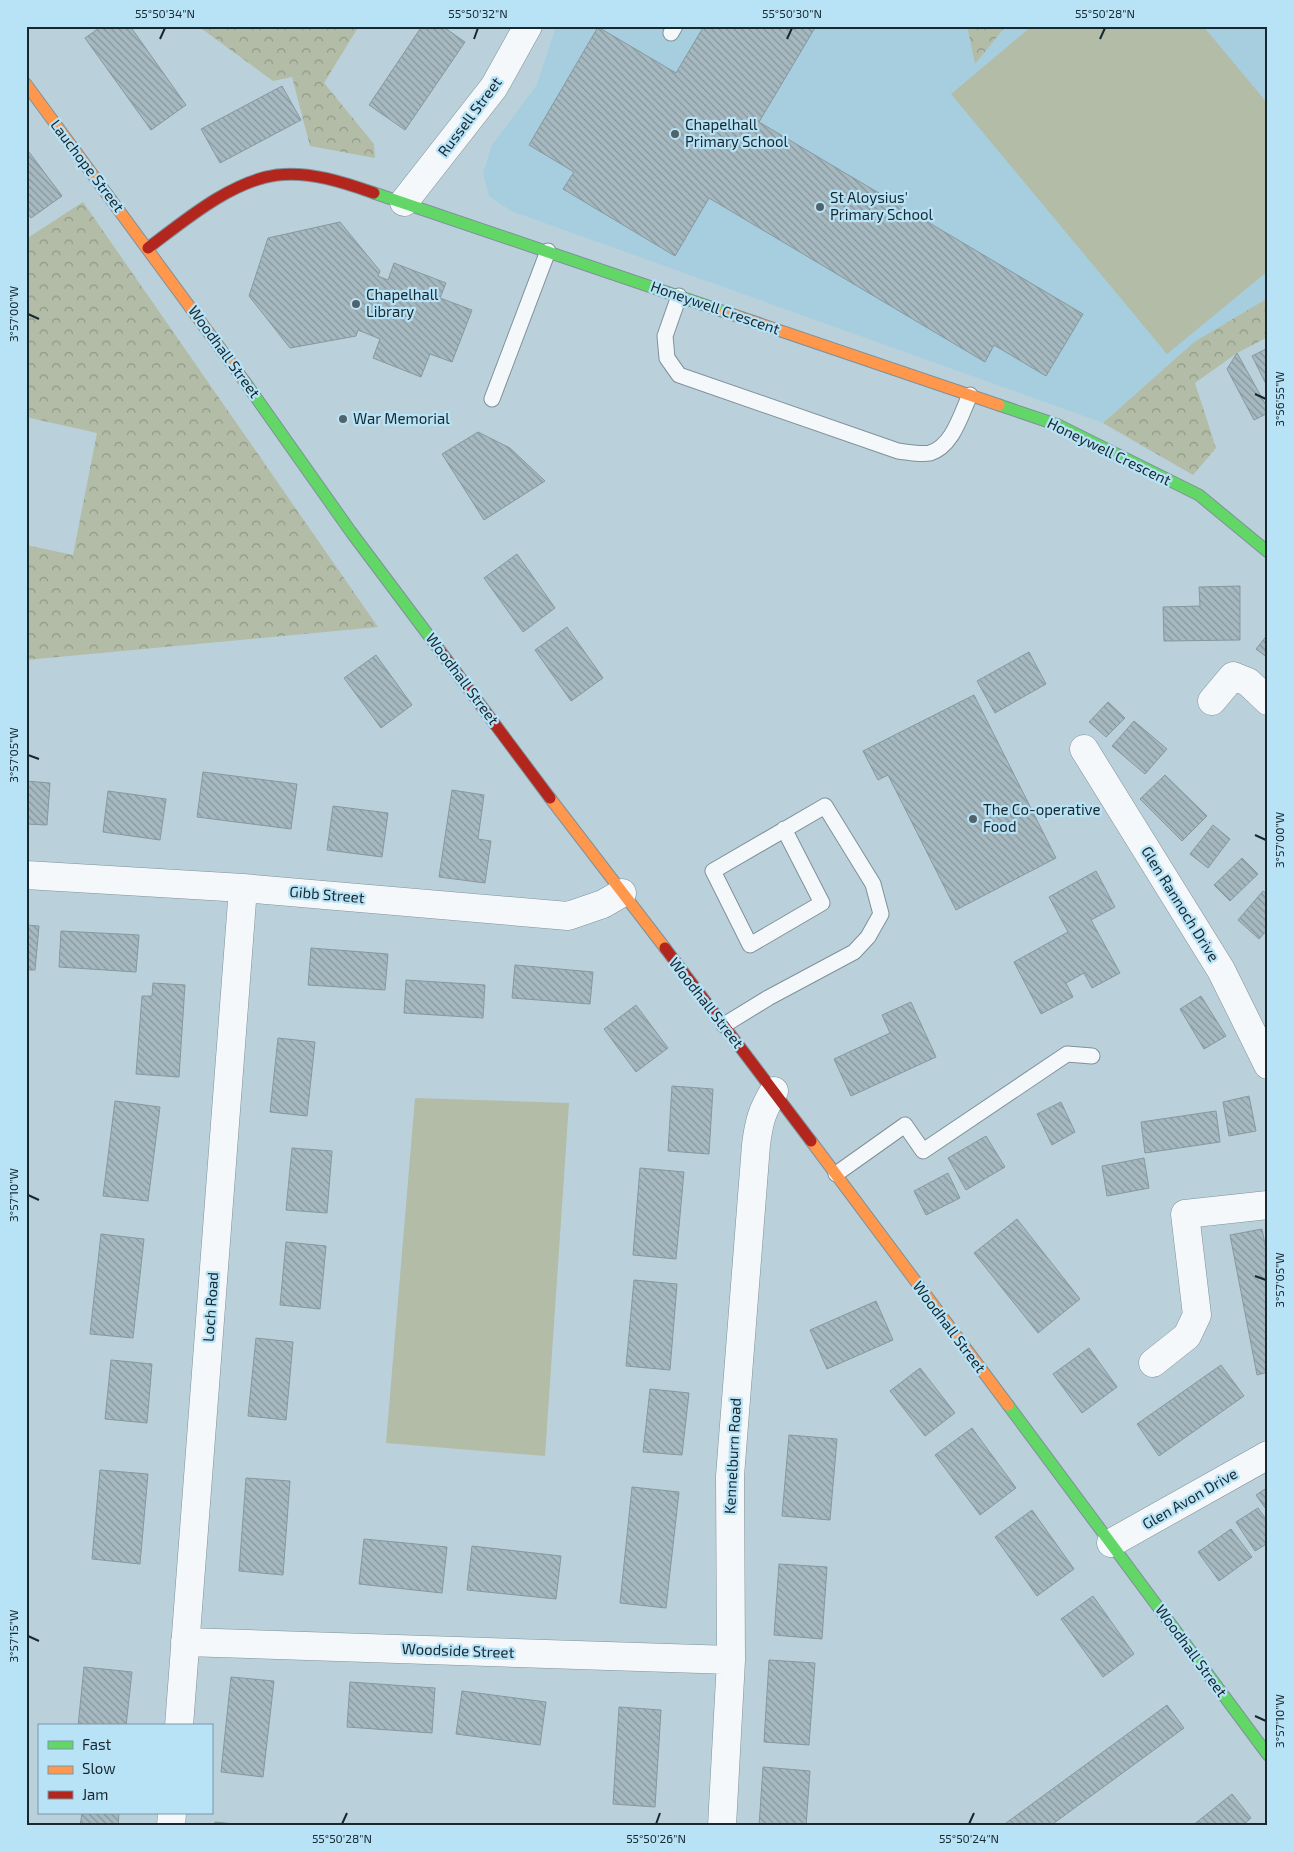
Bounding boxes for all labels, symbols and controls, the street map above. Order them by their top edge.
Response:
text: 55°50'34"N [135,6,195,20]
text: 55°50'32"N [448,6,508,20]
text: 55°50'30"N [762,6,822,20]
text: 55°50'28"N [1075,6,1135,20]
street label: Russell Street [434,73,505,160]
place label: Chapelhall Primary School [685,115,788,150]
street label: Lauchope Street [47,116,129,215]
marker: Chapelhall Primary School [669,128,681,140]
place label: St Aloysius' Primary School [830,188,933,223]
marker: St Aloysius' Primary School [814,201,826,213]
street label: Honeywell Crescent [648,277,782,338]
place label: Chapelhall Library [366,285,439,320]
text: 3°57'00"W [6,286,20,342]
marker: Chapelhall Library [350,298,362,310]
street label: Woodhall Street [185,302,265,401]
text: 3°56'55"W [1272,371,1286,427]
place label: War Memorial [353,409,450,427]
marker: War Memorial [337,413,349,425]
street label: Honeywell Crescent [1045,413,1174,489]
street label: Woodhall Street [422,629,503,728]
text: 3°57'05"W [6,727,20,783]
place label: The Co-operative Food [983,800,1101,835]
text: 3°57'00"W [1272,812,1286,868]
marker: The Co-operative Food [967,813,979,825]
street label: Glen Rannoch Drive [1138,843,1224,964]
street label: Gibb Street [289,882,366,906]
street label: Woodhall Street [666,953,748,1052]
text: 3°57'10"W [6,1168,20,1222]
text: 3°57'05"W [1272,1252,1286,1308]
street label: Loch Road [199,1271,221,1343]
street label: Woodhall Street [909,1277,990,1376]
street label: Kennelburn Road [720,1397,744,1515]
street label: Glen Avon Drive [1139,1464,1240,1533]
street label: Woodhall Street [1152,1601,1232,1700]
text: 3°57'15"W [6,1610,20,1662]
street label: Woodside Street [401,1639,515,1661]
text: 3°57'10"W [1272,1694,1286,1748]
legend [38,1724,212,1814]
text: Fast [82,1735,112,1753]
text: Slow [82,1759,116,1777]
text: Jam [82,1785,108,1803]
text: 55°50'28"N [312,1831,372,1845]
text: 55°50'26"N [626,1831,686,1845]
text: 55°50'24"N [939,1831,999,1845]

